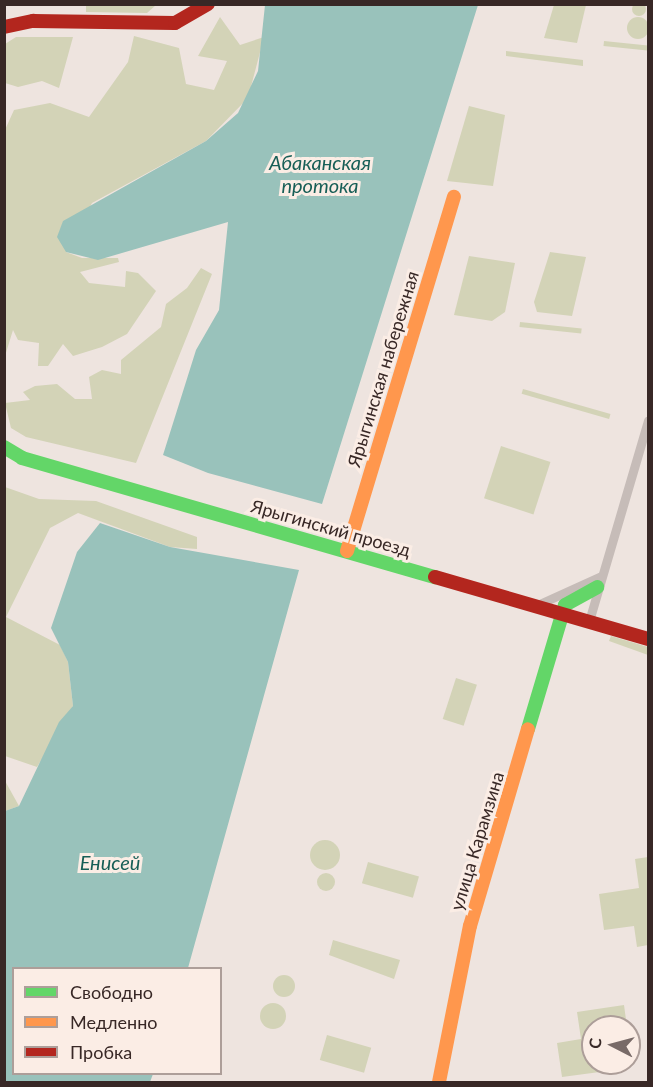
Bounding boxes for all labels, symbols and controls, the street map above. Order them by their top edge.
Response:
water label: Абаканская протока [269,151,371,198]
street label: Ярыгинская набережная [343,268,423,470]
street label: Ярыгинский проезд [249,495,413,561]
street label: улица Карамзина [446,769,508,913]
water label: Енисей [80,850,140,874]
legend [12,967,222,1075]
text: Свободно [70,981,153,1003]
text: Медленно [70,1011,158,1033]
north arrow [581,1015,641,1075]
text: С [585,1037,605,1050]
text: Пробка [70,1041,132,1063]

